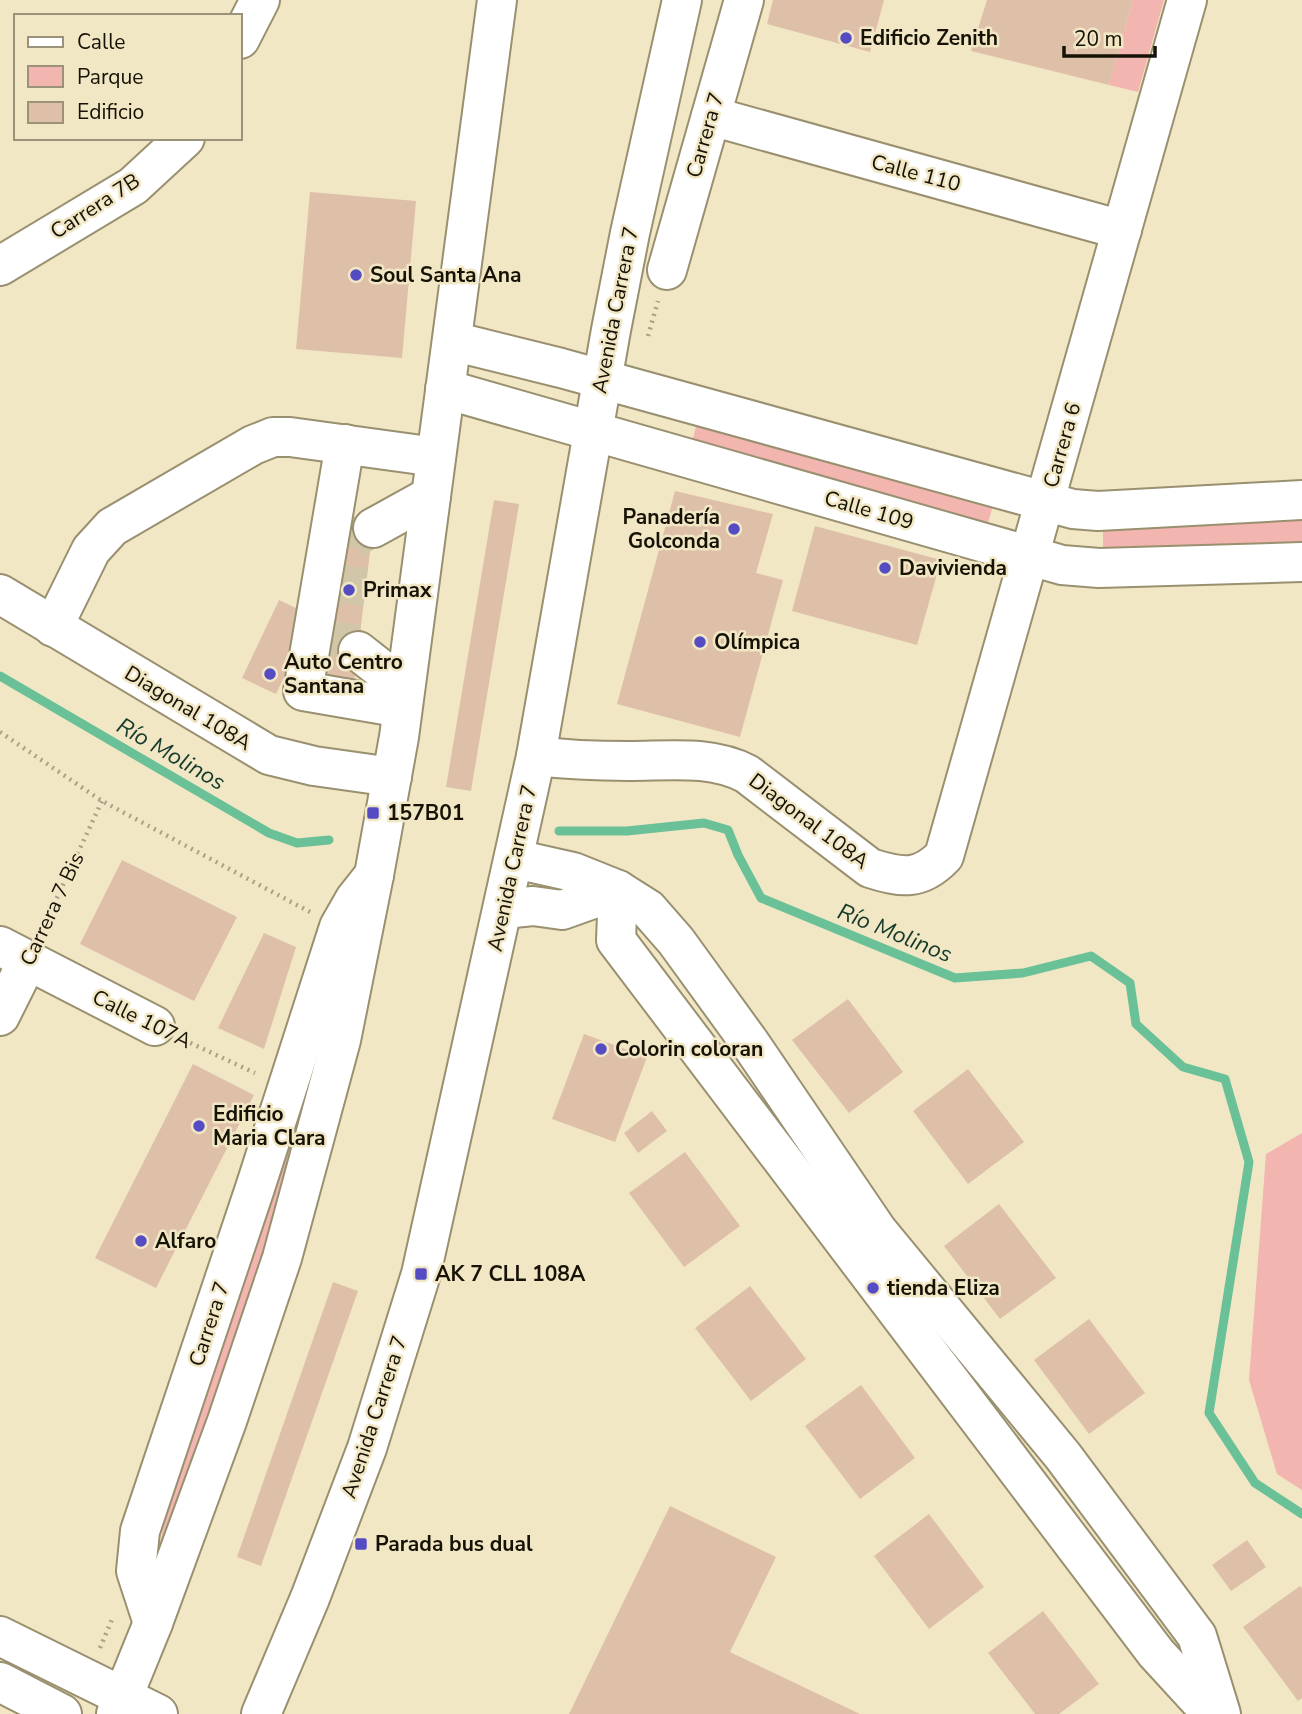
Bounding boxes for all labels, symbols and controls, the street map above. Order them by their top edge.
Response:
legend [14,14,242,140]
scale bar [1064,14,1155,58]
place label: Edificio Zenith [860,24,998,52]
text: 20 m [1074,25,1123,53]
text: Calle [77,28,125,56]
marker: Edificio Zenith [838,30,854,46]
text: Parque [77,63,144,91]
street label: Carrera 7 [679,89,731,181]
text: Edificio [77,98,144,126]
street label: Calle 110 [868,148,964,198]
street label: Carrera 7B [45,167,145,245]
street label: Avenida Carrera 7 [585,224,645,396]
place label: Soul Santa Ana [370,261,522,289]
marker: Soul Santa Ana [348,267,364,283]
street label: Carrera 6 [1036,399,1088,491]
street label: Calle 109 [821,484,917,536]
place label: Panadería Golconda [622,503,720,555]
marker: Panadería Golconda [726,521,742,537]
place label: Davivienda [899,554,1007,582]
marker: Davivienda [877,560,893,576]
place label: Primax [363,576,432,604]
marker: Primax [341,582,357,598]
place label: Olímpica [714,628,800,656]
marker: Olímpica [692,634,708,650]
place label: Auto Centro Santana [284,648,403,700]
street label: Diagonal 108A [119,659,257,757]
marker: Auto Centro Santana [262,666,278,682]
water label: Río Molinos [111,710,231,798]
street label: Diagonal 108A [743,767,875,875]
street label: Avenida Carrera 7 [481,782,543,954]
place label: 157B01 [387,799,464,827]
marker: 157B01 [365,805,381,821]
street label: Carrera 7 Bis [14,848,90,970]
water label: Río Molinos [833,896,957,970]
street label: Calle 107A [88,983,196,1055]
place label: Colorin coloran [615,1035,763,1063]
marker: Colorin coloran [593,1041,609,1057]
place label: Edificio Maria Clara [213,1100,326,1152]
marker: Edificio Maria Clara [191,1118,207,1134]
place label: Alfaro [155,1227,216,1255]
marker: Alfaro [133,1233,149,1249]
place label: AK 7 CLL 108A [435,1260,586,1288]
marker: AK 7 CLL 108A [413,1266,429,1282]
place label: tienda Eliza [887,1274,1000,1302]
street label: Carrera 7 [182,1278,236,1370]
marker: tienda Eliza [865,1280,881,1296]
street label: Avenida Carrera 7 [334,1332,414,1502]
place label: Parada bus dual [375,1530,533,1558]
marker: Parada bus dual [353,1536,369,1552]

